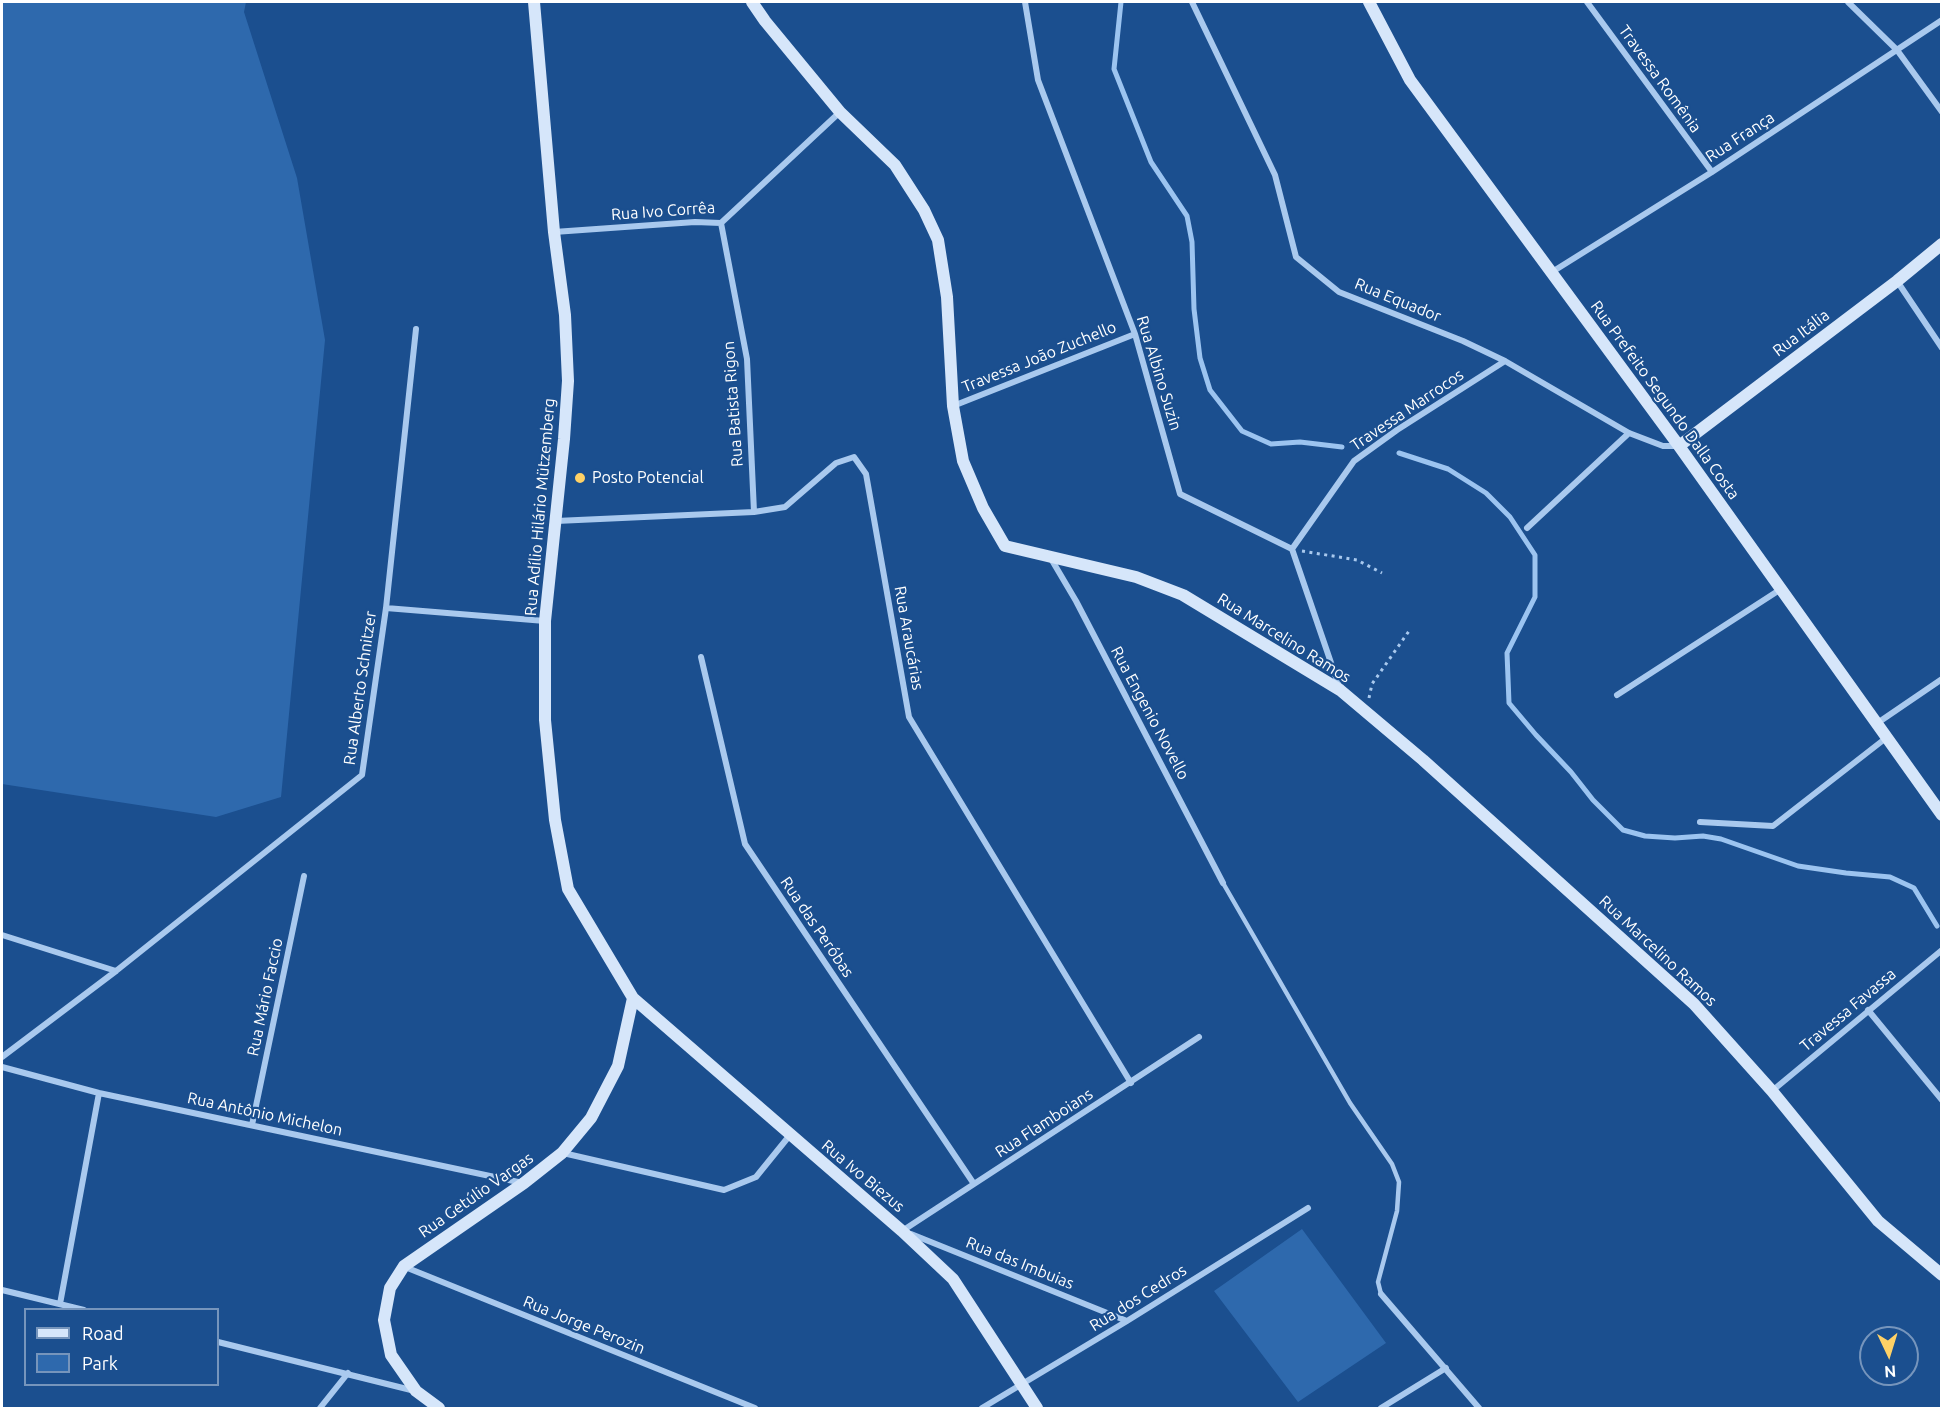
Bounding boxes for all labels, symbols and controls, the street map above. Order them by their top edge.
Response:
street label: Travessa Romênia [1615,22,1705,136]
street label: Rua França [1702,108,1778,166]
street label: Rua Ivo Corrêa [610,198,716,224]
street label: Rua Equador [1352,274,1444,326]
street label: Rua Prefeito Segundo Dalla Costa [1586,297,1744,503]
street label: Rua Itália [1769,306,1833,360]
street label: Rua Albino Suzin [1132,313,1186,433]
street label: Travessa João Zuchello [959,317,1119,397]
street label: Rua Batista Rigon [719,340,747,468]
street label: Travessa Marrocos [1347,365,1467,455]
street label: Rua Adílio Hilário Mützemberg [521,397,559,617]
place label: Posto Potencial [592,468,704,488]
marker: Posto Potencial [573,471,587,485]
street label: Rua Araucárias [890,584,928,692]
street label: Rua Marcelino Ramos [1214,589,1354,687]
street label: Rua Alberto Schnitzer [340,610,380,766]
street label: Rua Engenio Novello [1107,643,1193,783]
street label: Rua das Peróbas [776,873,858,981]
street label: Rua Marcelino Ramos [1595,891,1721,1011]
street label: Rua Mário Faccio [243,936,287,1058]
street label: Travessa Favassa [1796,964,1900,1056]
street label: Rua Flamboians [992,1084,1096,1162]
street label: Rua Antônio Michelon [186,1088,344,1140]
street label: Rua Ivo Biezus [818,1136,908,1216]
street label: Rua Getúlio Vargas [415,1148,537,1242]
street label: Rua das Imbuias [963,1233,1077,1293]
street label: Rua dos Cedros [1086,1261,1190,1335]
street label: Rua Jorge Perozin [520,1292,648,1358]
legend [24,1308,219,1386]
text: Road [82,1323,124,1343]
north arrow [1859,1326,1919,1386]
text: Park [82,1353,118,1373]
text: N [1884,1363,1897,1381]

